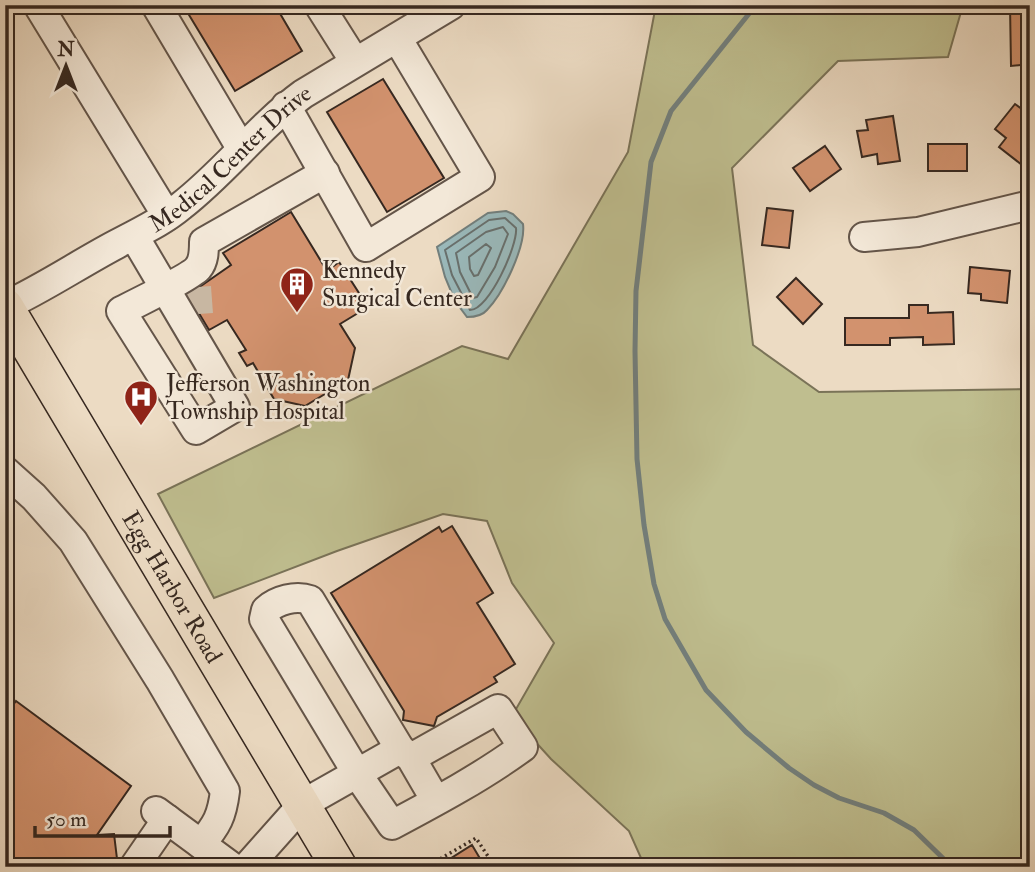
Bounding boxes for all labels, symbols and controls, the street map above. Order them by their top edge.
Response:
north arrow [32,32,102,102]
text: N [56,38,75,62]
street label: Medical Center Drive [143,77,317,239]
place label: Kennedy Surgical Center [322,255,472,314]
building icon: Kennedy Surgical Center [278,265,316,314]
place label: Jefferson Washington Township Hospital [165,368,370,427]
hospital icon: Jefferson Washington Township Hospital [122,378,160,427]
street label: Egg Harbor Road [115,505,230,669]
scale bar [35,795,170,839]
text: 50 m [46,806,87,833]

